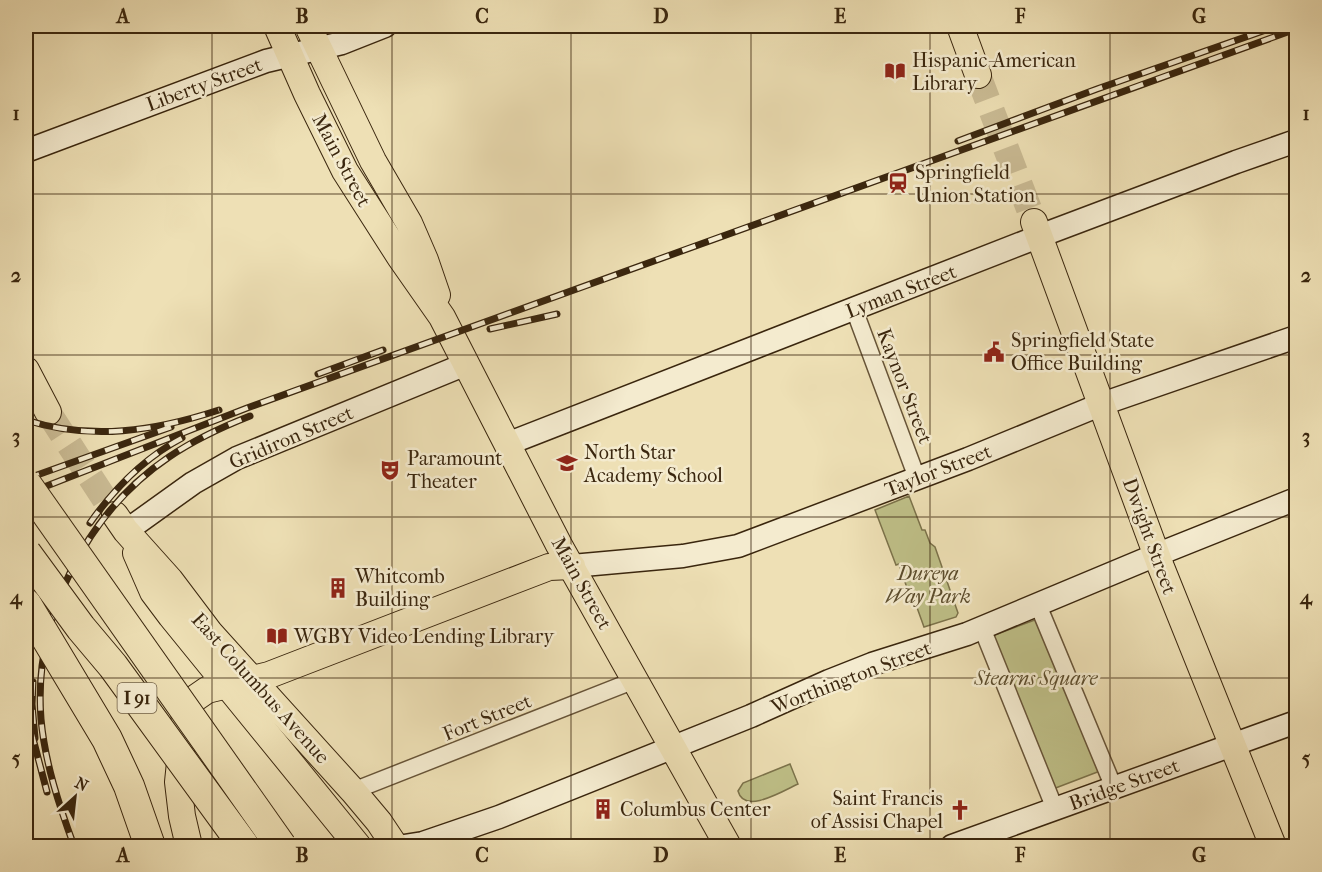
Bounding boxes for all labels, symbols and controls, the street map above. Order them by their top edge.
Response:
text: A [115,5,131,28]
text: B [295,5,309,28]
text: C [475,5,489,28]
text: D [653,5,669,28]
text: E [834,5,846,28]
text: F [1014,5,1026,28]
text: G [1192,5,1206,28]
place label: Hispanic-American Library [912,49,1076,95]
street label: Liberty Street [143,53,265,116]
library icon: Hispanic-American Library [883,59,907,83]
text: 1 [12,102,20,125]
text: 1 [1302,102,1310,125]
street label: Main Street [307,110,376,211]
place label: Springfield Union Station [915,161,1035,207]
station icon: Springfield Union Station [886,171,910,195]
street label: Lyman Street [843,260,960,323]
text: 2 [11,264,21,287]
text: 2 [1301,264,1311,287]
street label: Kaynor Street [872,325,937,447]
place label: Springfield State Office Building [1011,329,1154,375]
public building icon: Springfield State Office Building [982,340,1006,364]
street label: Gridiron Street [226,401,357,474]
text: 3 [12,425,20,448]
text: 3 [1302,425,1310,448]
street label: Taylor Street [882,440,995,501]
place label: North Star Academy School [583,441,723,487]
place label: Paramount Theater [407,447,502,493]
school or university icon: North Star Academy School [555,451,579,475]
theatre icon: Paramount Theater [378,458,402,482]
street label: Dwight Street [1118,475,1181,597]
street label: Main Street [547,533,616,633]
park label: Dureya Way Park [885,562,971,608]
place label: Whitcomb Building [354,565,445,611]
building icon: Whitcomb Building [326,576,350,600]
text: 4 [9,586,23,610]
text: 4 [1299,586,1313,610]
street label: East Columbus Avenue [187,608,334,769]
library icon: WGBY Video Lending Library [265,624,289,648]
place label: WGBY Video Lending Library [293,625,555,648]
street label: Worthington Street [767,636,934,719]
park label: Stearns Square [973,667,1099,690]
road number: I 91 [118,683,156,713]
street label: Fort Street [440,689,535,746]
text: 5 [12,747,21,770]
text: 5 [1302,747,1311,770]
street label: Bridge Street [1066,754,1183,815]
north arrow [45,767,105,827]
text: N [72,773,92,796]
place label: Saint Francis of Assisi Chapel [811,787,943,833]
building icon: Columbus Center [591,797,615,821]
place label: Columbus Center [620,798,771,821]
church icon: Saint Francis of Assisi Chapel [948,798,972,822]
text: A [115,844,131,867]
text: B [295,844,309,867]
text: C [475,844,489,867]
text: D [653,844,669,867]
text: E [834,844,846,867]
text: F [1014,844,1026,867]
text: G [1192,844,1206,867]

